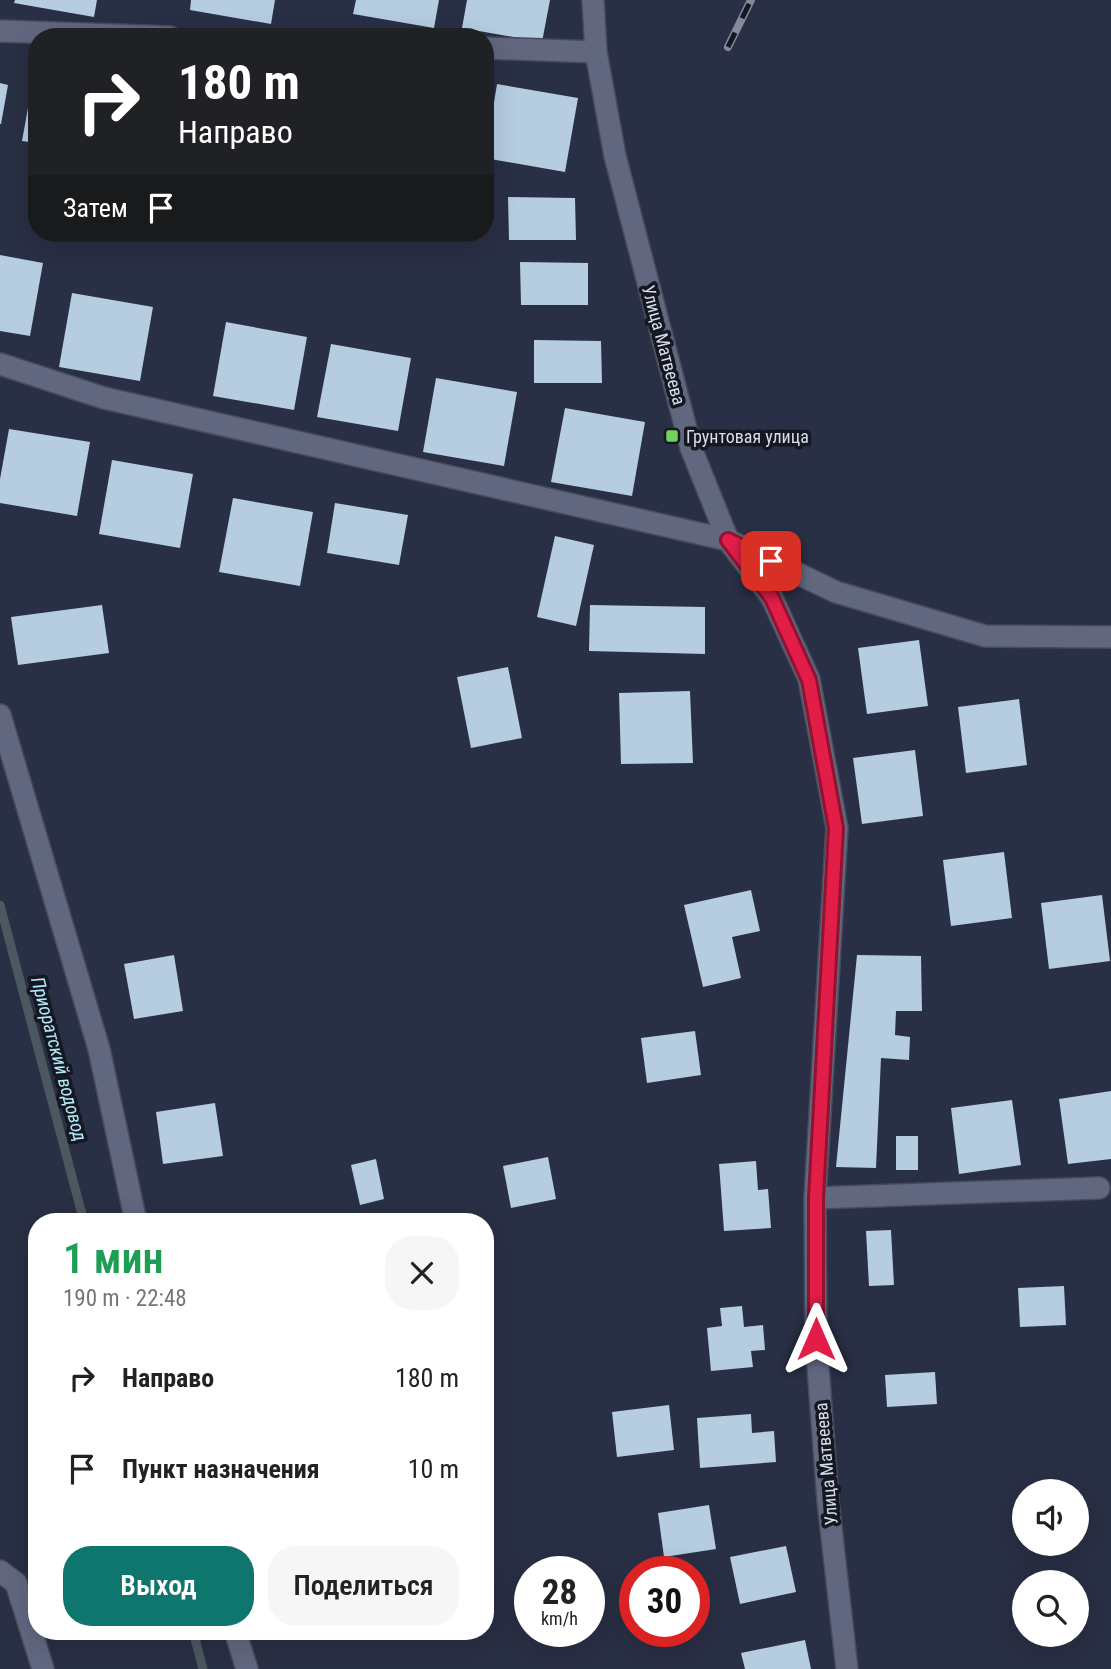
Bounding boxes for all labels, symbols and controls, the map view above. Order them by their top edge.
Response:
text: 180 m [178,54,300,111]
icon: right [63,56,154,147]
text: Направо [178,113,293,151]
icon: arrive [142,189,180,227]
text: Затем [63,193,128,223]
street label: Улица Матвеева [638,283,690,407]
place label: Грунтовая улица [686,426,809,447]
marker: Грунтовая улица [664,428,680,444]
pin [741,531,801,591]
icon: arrive [752,542,790,580]
water label: Приоратский водовод [26,974,92,1144]
text: 1 мин [63,1234,164,1283]
button: close [385,1236,459,1310]
text: 190 m · 22:48 [63,1285,187,1312]
position arrow [779,1302,853,1376]
icon: right [63,1359,101,1397]
text: Направо [122,1363,214,1393]
text: 180 m [395,1363,459,1393]
street label: Улица Матвеева [810,1402,842,1526]
icon: arrive [63,1450,101,1488]
text: Пункт назначения [122,1454,320,1484]
text: 10 m [408,1454,459,1484]
map controls [1012,1479,1089,1647]
button: sound [1012,1479,1089,1556]
button: Выход [63,1546,254,1626]
button: Поделиться [268,1546,459,1626]
speed limit sign: 30 [619,1556,710,1647]
button: search [1012,1570,1089,1647]
text: 28 [542,1572,577,1613]
text: km/h [541,1608,578,1629]

